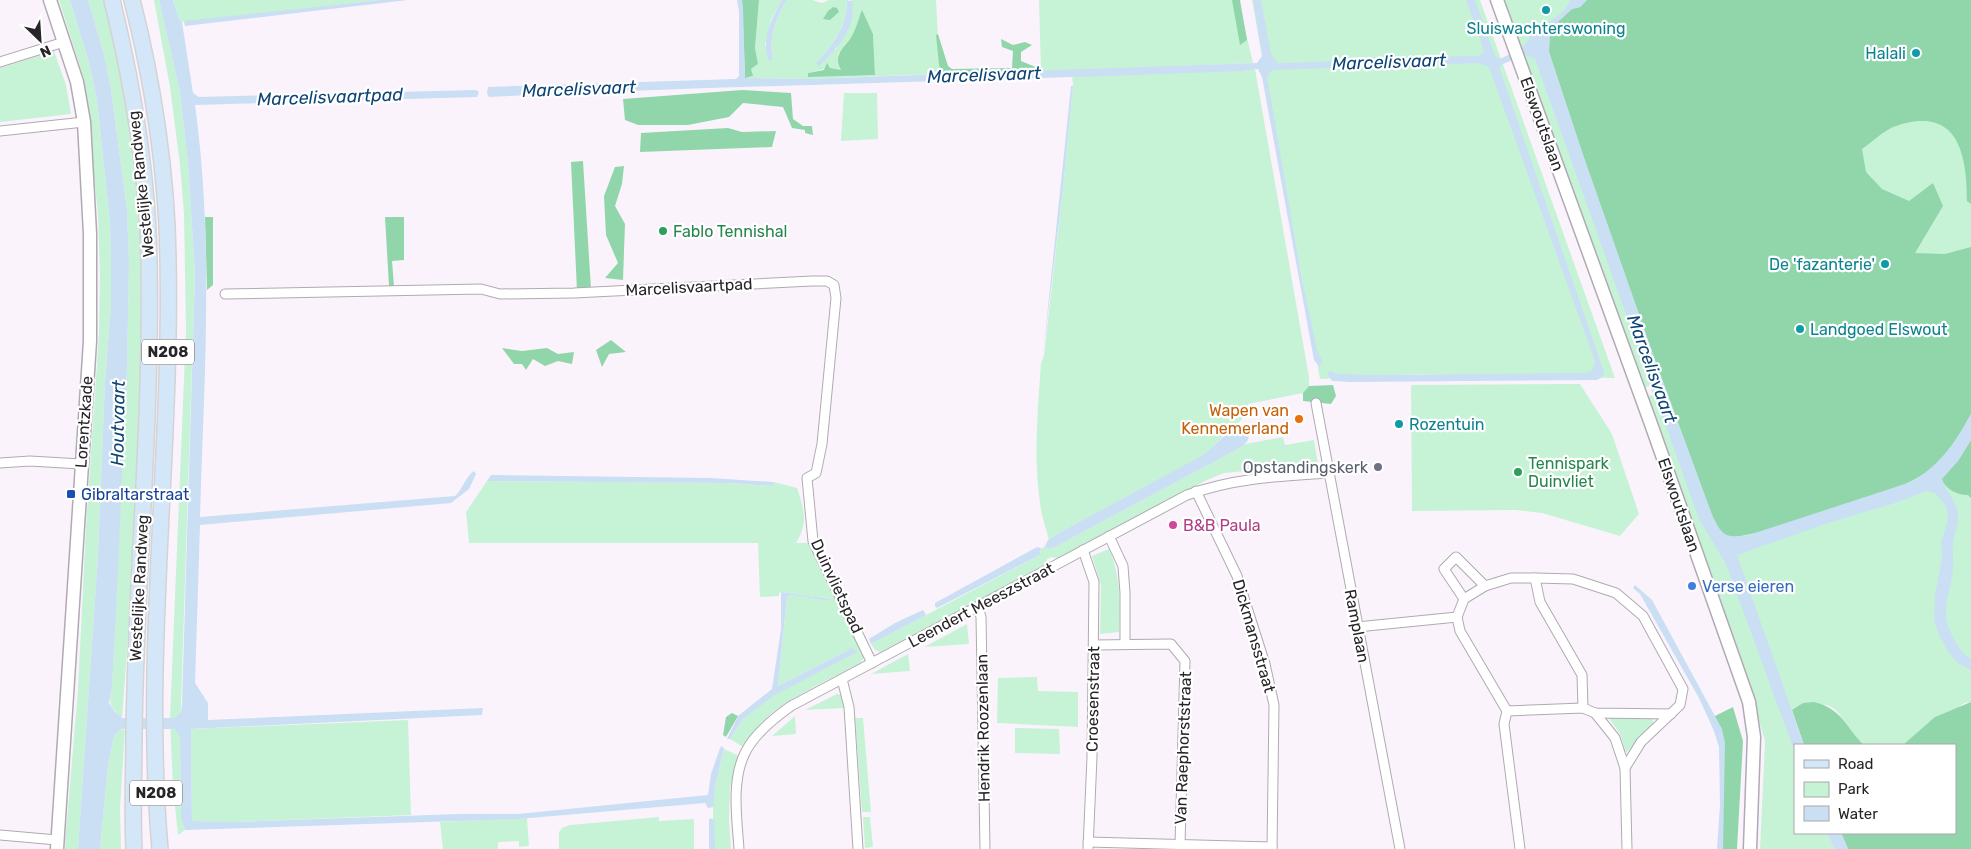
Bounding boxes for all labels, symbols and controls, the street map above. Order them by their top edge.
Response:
marker: Sluiswachterswoning [1540,4,1552,16]
north arrow [15,15,65,65]
place label: Sluiswachterswoning [1466,19,1626,38]
text: N [37,41,53,61]
place label: Halali [1865,44,1906,63]
marker: Halali [1910,47,1922,59]
water label: Marcelisvaart [1332,49,1447,75]
water label: Marcelisvaart [927,62,1042,88]
street label: Elswoutslaan [1516,74,1568,174]
water label: Marcelisvaart [522,76,637,102]
water label: Marcelisvaartpad [257,83,404,111]
street label: Westelijke Randweg [124,110,158,258]
place label: Fablo Tennishal [673,222,787,241]
marker: Fablo Tennishal [657,225,669,237]
place label: De 'fazanterie' [1769,255,1875,274]
marker: De 'fazanterie' [1879,258,1891,270]
street label: Marcelisvaartpad [625,274,753,300]
water label: Marcelisvaart [1622,312,1682,427]
place label: Landgoed Elswout [1810,320,1947,339]
marker: Landgoed Elswout [1794,323,1806,335]
road number: N208 [142,340,194,364]
street label: Lorentzkade [71,375,97,469]
water label: Houtvaart [106,379,130,466]
place label: Wapen van Kennemerland [1181,401,1289,438]
marker: Wapen van Kennemerland [1293,413,1305,425]
place label: Rozentuin [1409,415,1485,434]
marker: Rozentuin [1393,418,1405,430]
place label: Tennispark Duinvliet [1528,454,1610,491]
street label: Elswoutslaan [1654,455,1704,555]
place label: Opstandingskerk [1243,458,1369,477]
marker: Opstandingskerk [1372,461,1384,473]
marker: Tennispark Duinvliet [1512,466,1524,478]
place label: Gibraltarstraat [81,485,189,504]
marker: Gibraltarstraat [65,488,77,500]
street label: Westelijke Randweg [126,514,152,662]
place label: B&B Paula [1183,516,1261,535]
marker: B&B Paula [1167,519,1179,531]
street label: Duinvlietspad [807,536,867,636]
street label: Leendert Meeszstraat [905,559,1057,651]
street label: Dickmansstraat [1229,577,1279,695]
place label: Verse eieren [1702,577,1794,596]
marker: Verse eieren [1686,580,1698,592]
street label: Ramplaan [1341,588,1373,664]
street label: Croesenstraat [1083,646,1103,752]
street label: Hendrik Roozenlaan [972,654,994,802]
street label: Van Raephorststraat [1171,671,1195,825]
legend [1794,744,1956,834]
text: Road [1838,755,1874,773]
road number: N208 [130,780,182,806]
text: Park [1838,780,1869,798]
text: Water [1838,805,1878,823]

